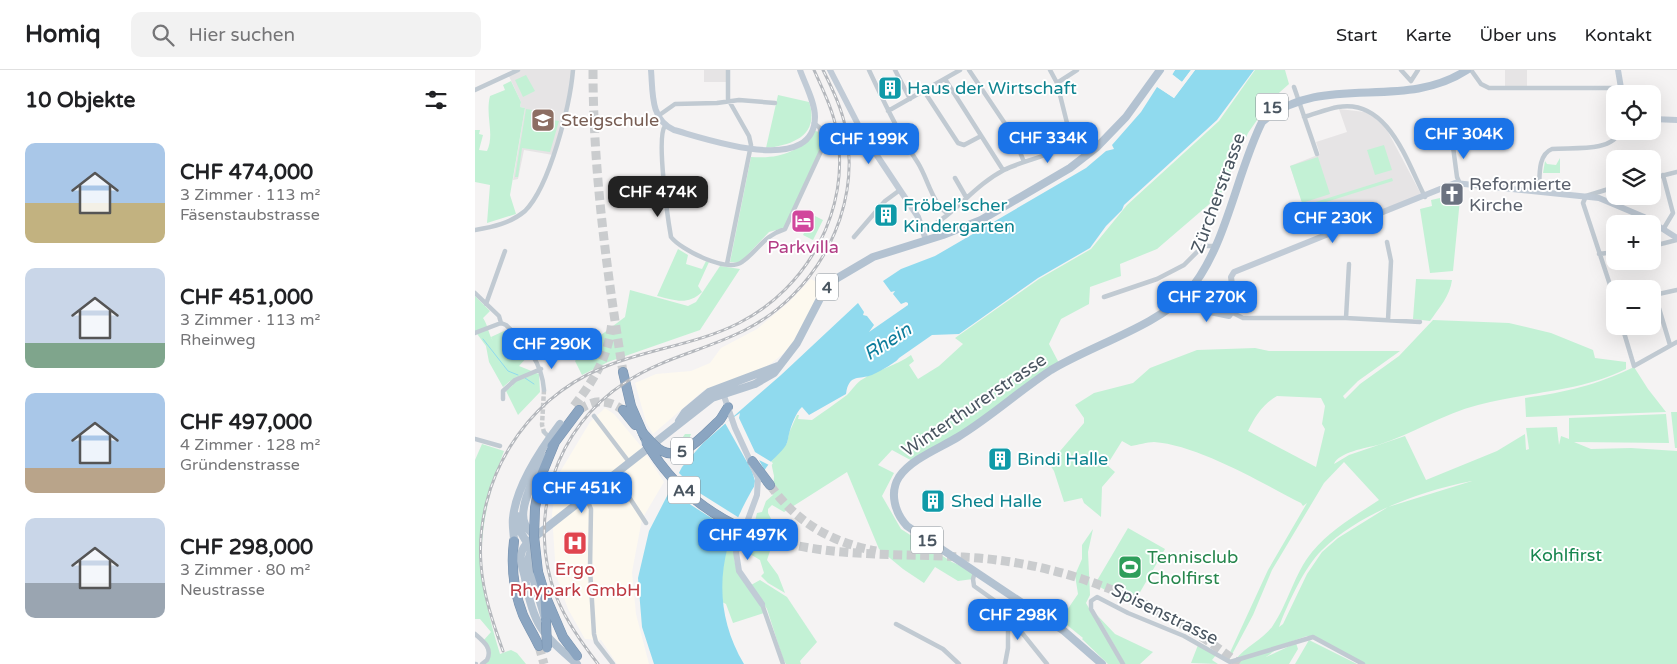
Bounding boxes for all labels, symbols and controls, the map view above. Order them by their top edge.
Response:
search box [131,12,481,57]
text: Homiq [25,20,101,49]
icon: search [149,21,177,49]
text: Hier suchen [189,24,295,46]
text: Start [1336,24,1377,46]
text: Karte [1405,24,1451,46]
text: Über uns [1479,24,1557,46]
text: Kontakt [1585,24,1652,46]
building icon: Haus der Wirtschaft [877,75,903,101]
place label: Haus der Wirtschaft [907,77,1077,99]
map controls [1606,85,1661,335]
button: locate [1606,85,1661,140]
icon: filters [422,86,450,114]
text: 10 Objekte [25,88,135,113]
road number: 15 [1256,94,1288,121]
school or university icon: Steigschule [530,107,556,133]
place label: Steigschule [561,109,659,131]
pin: CHF 304K [1412,118,1516,160]
pin: CHF 199K [817,122,921,165]
pin: CHF 334K [996,122,1100,164]
text: CHF 304K [1425,124,1503,144]
text: CHF 334K [1009,128,1087,148]
text: CHF 199K [830,129,908,149]
street label: Zürcherstrasse [1186,130,1250,256]
button: layers [1606,150,1661,205]
text: CHF 474,000 [180,160,313,185]
icon: home [65,163,125,223]
place label: Reformierte Kirche [1469,173,1571,216]
pin: CHF 474K [606,176,710,218]
church icon: Reformierte Kirche [1439,181,1465,207]
text: CHF 474K [619,182,697,202]
text: 3 Zimmer · 113 m² [180,185,320,205]
place label: Fröbel’scher Kindergarten [903,194,1015,237]
building icon: Fröbel’scher Kindergarten [873,202,899,228]
pin: CHF 230K [1281,202,1385,244]
text: Fäsenstaubstrasse [180,205,320,225]
hotel icon: Parkvilla [790,208,816,234]
text: CHF 230K [1294,208,1372,228]
button: + [1606,215,1661,270]
place label: Parkvilla [767,236,839,258]
road number: 4 [816,273,838,300]
pin: CHF 270K [1155,280,1259,323]
button: − [1606,280,1661,335]
text: CHF 451,000 [180,285,313,310]
text: CHF 270K [1168,287,1246,307]
icon: home [65,288,125,348]
text: 3 Zimmer · 113 m² [180,310,320,330]
water label: Rhein [860,318,916,365]
pin: CHF 290K [500,328,604,370]
text: Rheinweg [180,330,256,350]
text: CHF 290K [513,334,591,354]
street label: Winterthurerstrasse [898,349,1050,461]
text: CHF 497,000 [180,410,312,435]
icon: home [65,413,125,473]
text: 4 Zimmer · 128 m² [180,435,320,455]
road number: 5 [671,438,693,464]
building icon: Bindi Halle [987,446,1013,472]
place label: Bindi Halle [1017,448,1108,470]
text: Gründenstrasse [180,455,300,475]
pin: CHF 451K [530,472,634,514]
road number: A4 [668,476,700,504]
text: CHF 451K [543,478,621,498]
building icon: Shed Halle [920,488,946,514]
place label: Shed Halle [951,490,1042,512]
pin: CHF 497K [696,518,800,561]
text: CHF 497K [709,525,787,545]
road number: 15 [911,526,943,554]
hospital icon: Ergo Rhypark GmbH [562,530,588,556]
text: CHF 298,000 [180,535,313,560]
icon: home [65,538,125,598]
park label: Kohlfirst [1530,544,1602,566]
place label: Tennisclub Cholfirst [1147,546,1238,589]
sports icon: Tennisclub Cholfirst [1117,554,1143,580]
place label: Ergo Rhypark GmbH [510,558,641,601]
text: 3 Zimmer · 80 m² [180,560,310,580]
street label: Spisenstrasse [1108,579,1222,649]
text: Neustrasse [180,580,265,600]
pin: CHF 298K [966,598,1070,641]
text: CHF 298K [979,605,1057,625]

